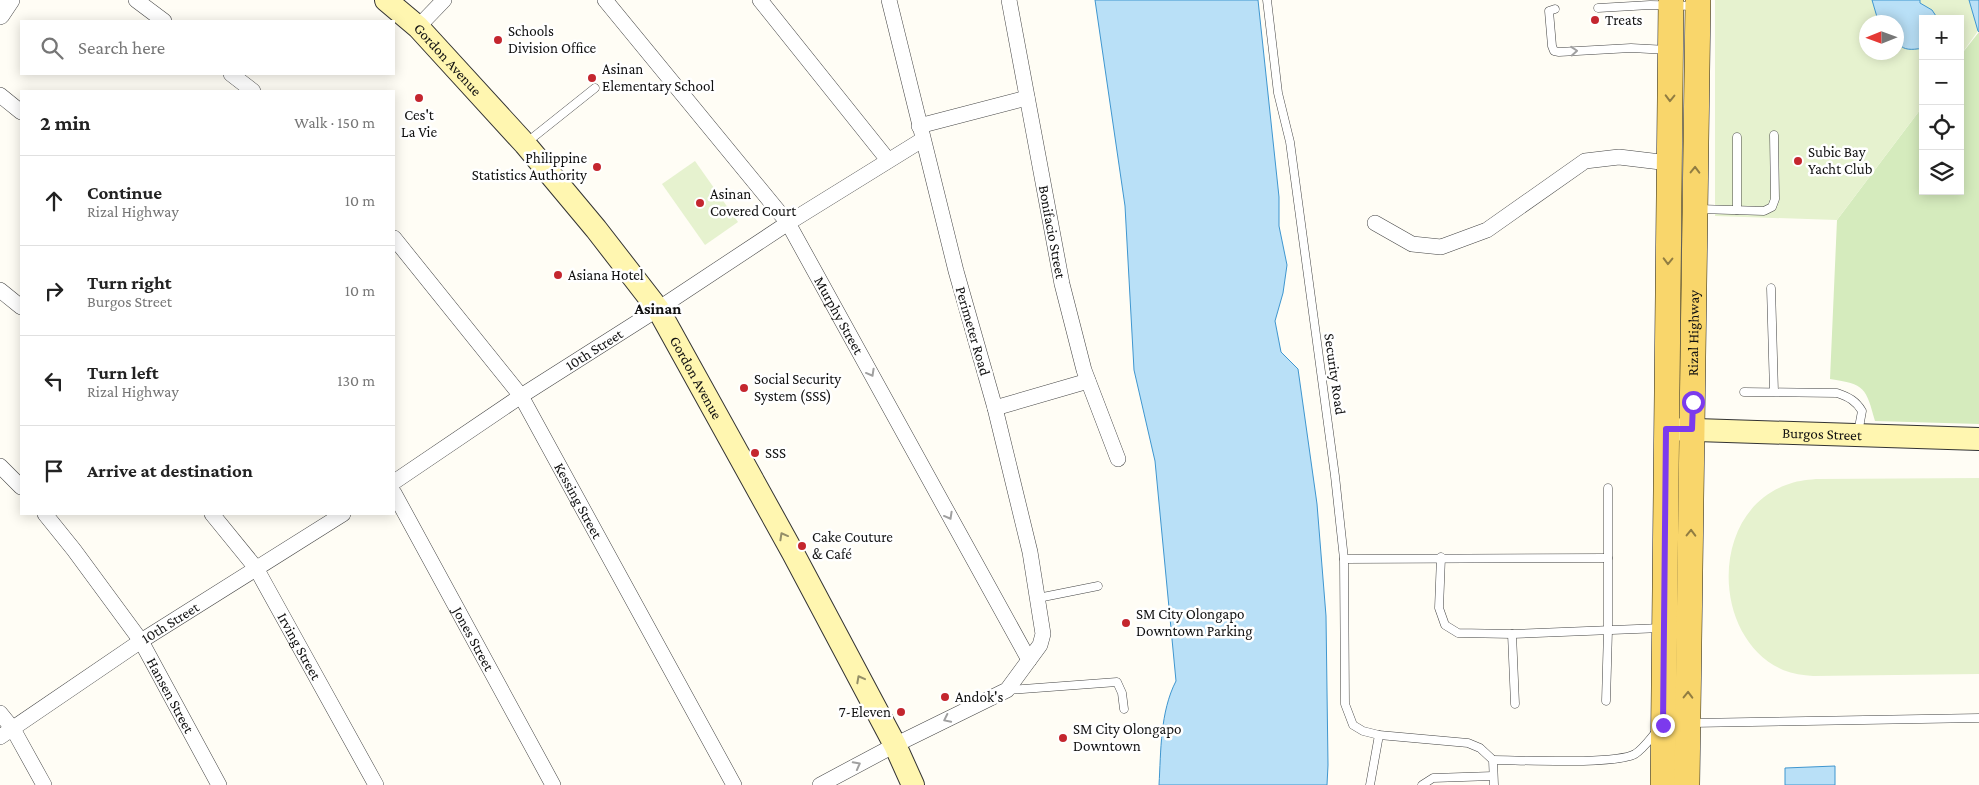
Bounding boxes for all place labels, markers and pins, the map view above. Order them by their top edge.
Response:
place label: Treats [1605,12,1643,28]
marker: Treats [1589,14,1601,26]
place label: Schools Division Office [508,23,597,56]
marker: Schools Division Office [492,34,504,46]
place label: Asinan Elementary School [602,61,714,95]
marker: Asinan Elementary School [586,72,598,84]
marker: Ces't La Vie [413,92,425,104]
place label: Ces't La Vie [401,107,437,140]
place label: Subic Bay Yacht Club [1808,144,1873,177]
place label: Philippine Statistics Authority [472,150,587,184]
marker: Subic Bay Yacht Club [1792,155,1804,167]
marker: Philippine Statistics Authority [591,161,603,173]
place label: Asinan Covered Court [710,186,797,219]
marker: Asinan Covered Court [694,197,706,209]
place label: Asiana Hotel [568,267,644,283]
marker: Asiana Hotel [552,269,564,281]
place label: Social Security System (SSS) [754,371,841,405]
marker: Social Security System (SSS) [738,382,750,394]
place label: SSS [765,445,786,461]
marker: SSS [749,447,761,459]
place label: Cake Couture & Café [812,529,893,562]
marker: Cake Couture & Café [796,540,808,552]
place label: SM City Olongapo Downtown Parking [1136,606,1253,640]
marker: SM City Olongapo Downtown Parking [1120,617,1132,629]
place label: Andok's [955,689,1004,705]
marker: Andok's [939,691,951,703]
place label: 7-Eleven [839,704,891,720]
marker: 7-Eleven [895,706,907,718]
place label: SM City Olongapo Downtown [1073,721,1182,754]
marker: SM City Olongapo Downtown [1057,732,1069,744]

